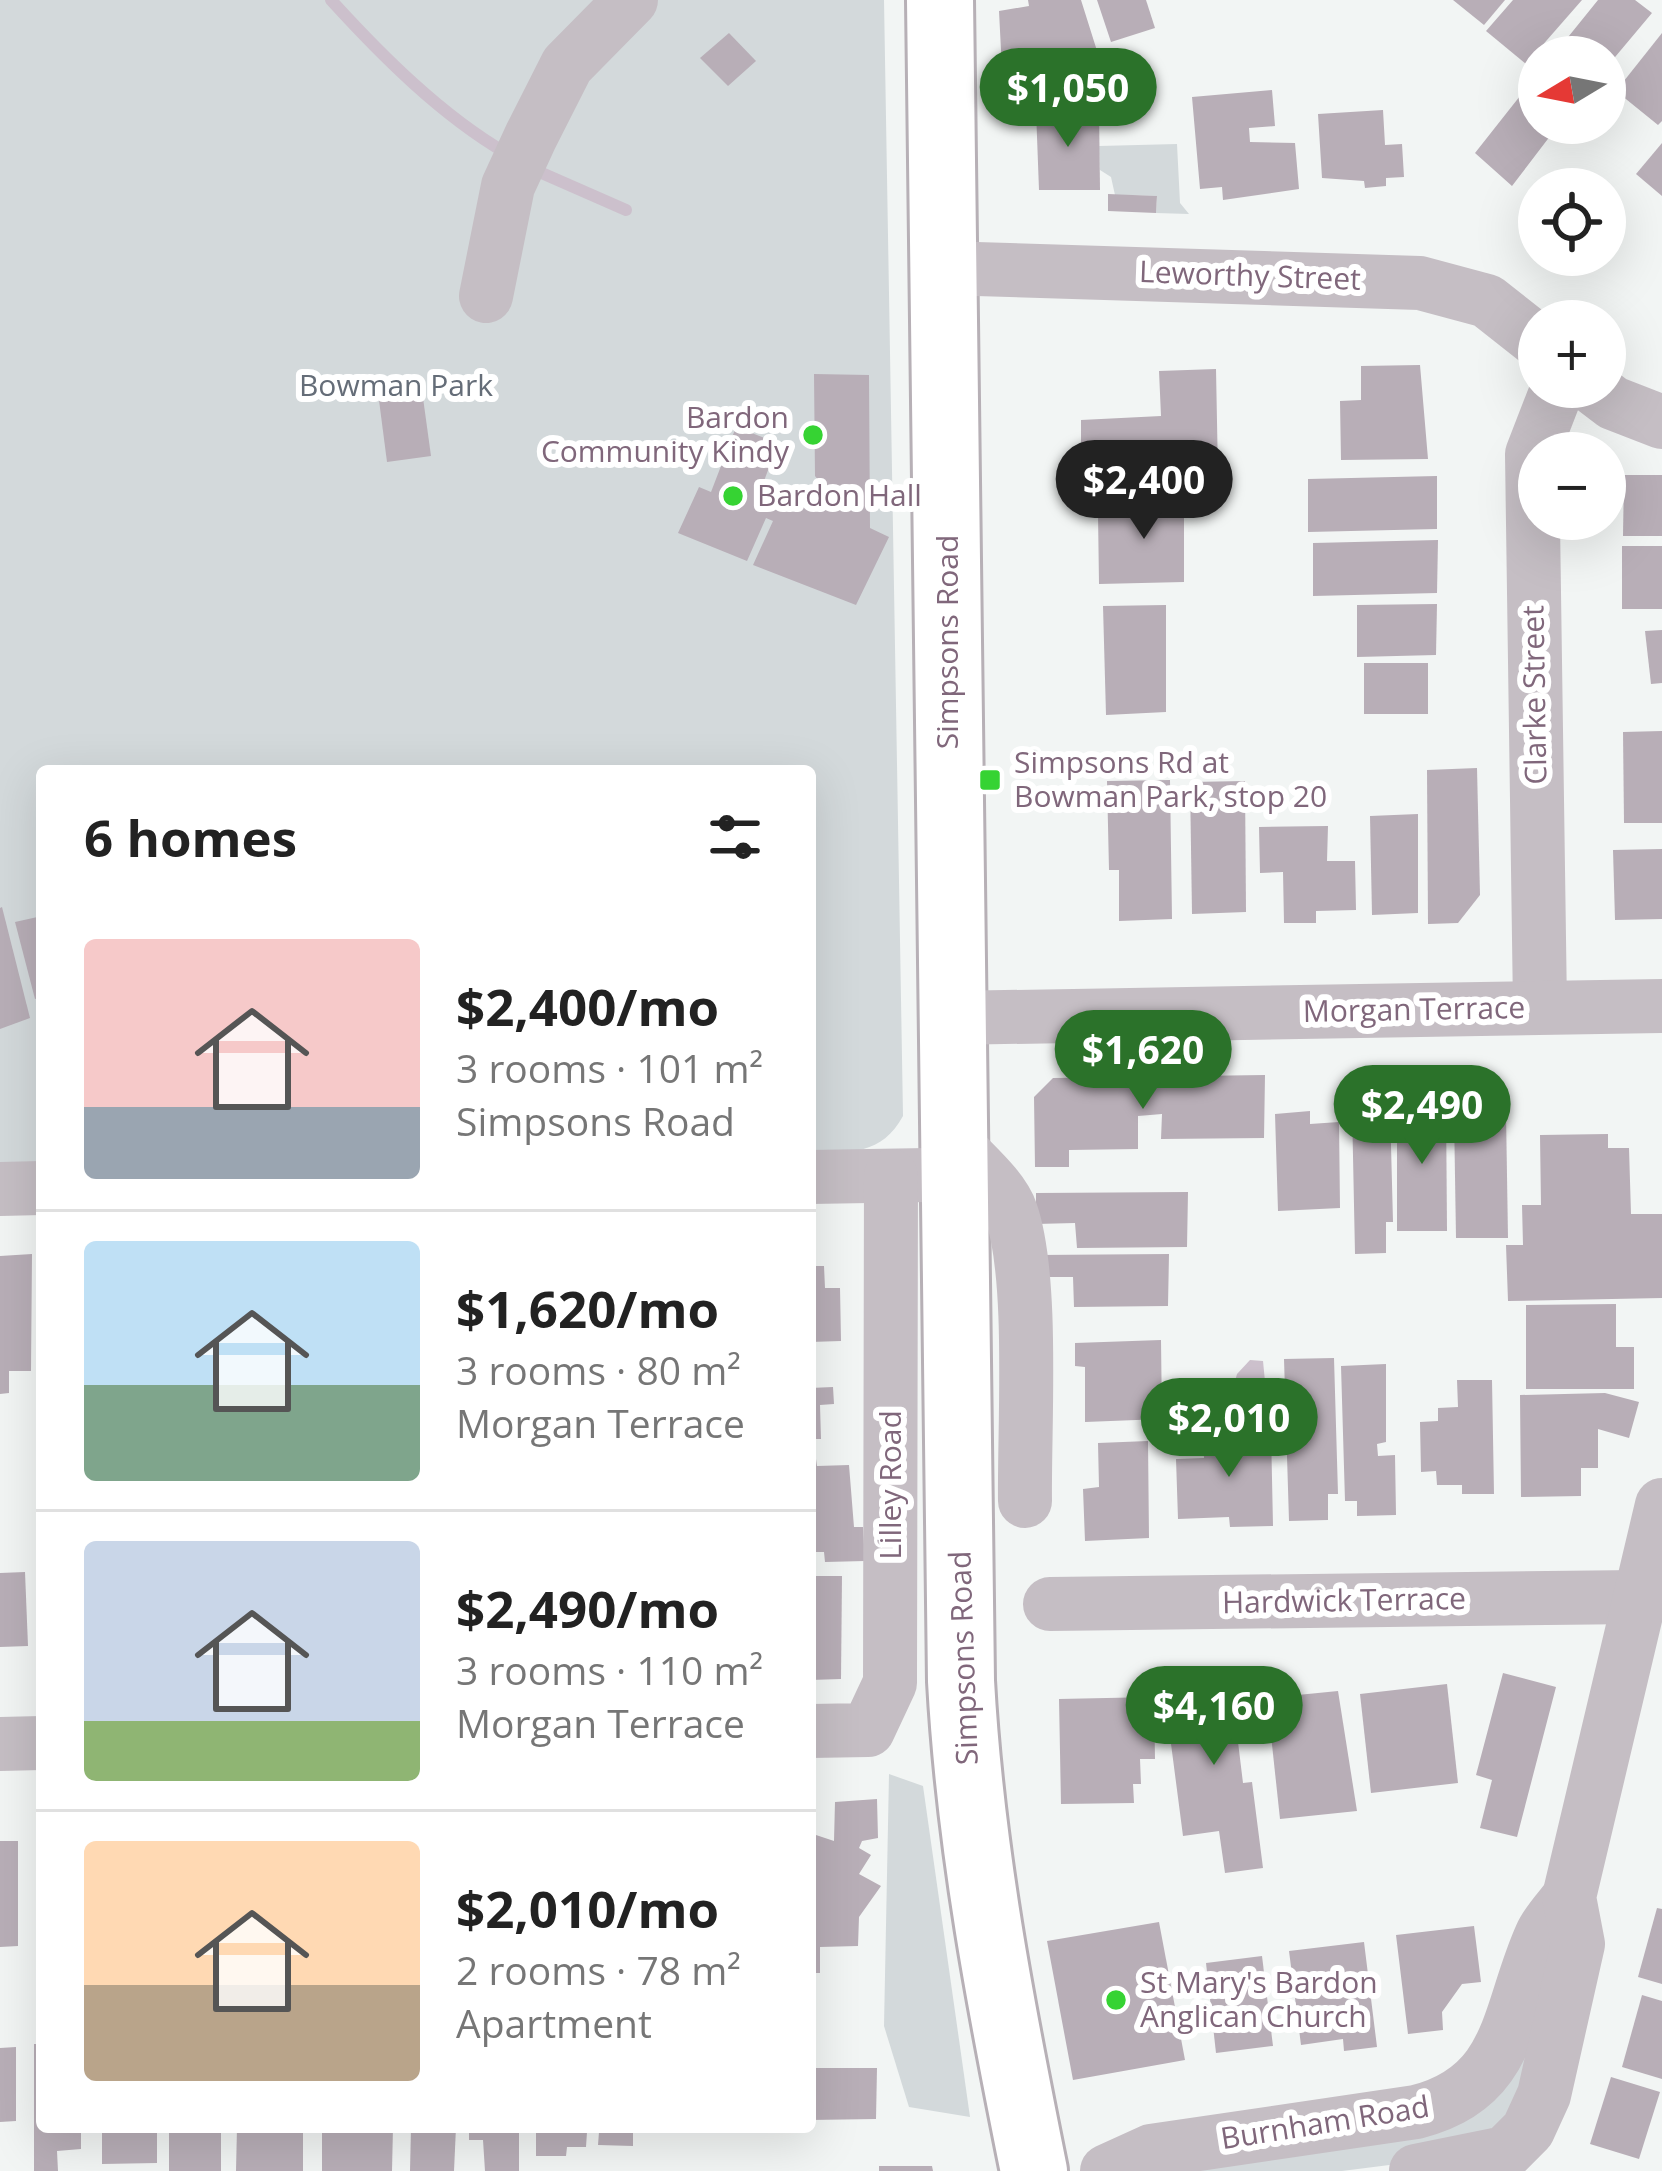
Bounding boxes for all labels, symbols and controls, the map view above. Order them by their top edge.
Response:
north arrow [1518,36,1626,144]
map controls [1518,36,1626,540]
pin: $1,050 [970,48,1166,150]
text: $1,050 [1007,60,1129,113]
button: locate [1518,168,1626,276]
street label: Leworthy Street [1139,250,1362,299]
button: + [1518,300,1626,408]
park label: Bowman Park [299,364,493,405]
place label: Bardon Community Kindy [541,396,790,471]
marker: Bardon Community Kindy [800,422,826,448]
button: − [1518,432,1626,540]
pin: $2,400 [1046,440,1242,542]
text: $2,400 [1083,452,1205,505]
place label: Bardon Hall [757,474,922,515]
marker: Bardon Hall [720,483,746,509]
street label: Simpsons Road [926,535,967,749]
street label: Clarke Street [1511,605,1556,785]
place label: Simpsons Rd at Bowman Park, stop 20 [1014,741,1327,816]
marker: Simpsons Rd at Bowman Park, stop 20 [977,767,1003,793]
text: 6 homes [84,802,297,872]
icon: filters [702,804,768,870]
text: $2,400/mo [456,971,719,1041]
street label: Morgan Terrace [1303,986,1525,1031]
icon: home [180,987,324,1131]
pin: $1,620 [1045,1010,1241,1112]
text: $1,620 [1082,1022,1204,1075]
text: 3 rooms · 101 m² [456,1041,763,1094]
pin: $2,490 [1324,1065,1520,1167]
text: $2,490 [1361,1077,1483,1130]
text: Simpsons Road [456,1094,735,1147]
text: $1,620/mo [456,1273,719,1343]
icon: home [180,1289,324,1433]
text: 3 rooms · 80 m² [456,1343,741,1396]
pin: $2,010 [1131,1378,1327,1480]
text: $2,010 [1168,1390,1290,1443]
text: Morgan Terrace [456,1396,745,1449]
street label: Lilley Road [869,1410,910,1560]
street label: Simpsons Road [938,1550,987,1766]
text: $2,490/mo [456,1573,719,1643]
street label: Hardwick Terrace [1222,1577,1466,1622]
icon: home [180,1589,324,1733]
text: 3 rooms · 110 m² [456,1643,763,1696]
pin: $4,160 [1116,1666,1312,1768]
text: $4,160 [1153,1678,1275,1731]
text: Morgan Terrace [456,1696,745,1749]
text: $2,010/mo [456,1873,719,1943]
icon: home [180,1889,324,2033]
text: 2 rooms · 78 m² [456,1943,741,1996]
place label: St Mary's Bardon Anglican Church [1140,1961,1378,2036]
marker: St Mary's Bardon Anglican Church [1103,1987,1129,2013]
text: Apartment [456,1996,652,2049]
street label: Burnham Road [1218,2085,1432,2158]

